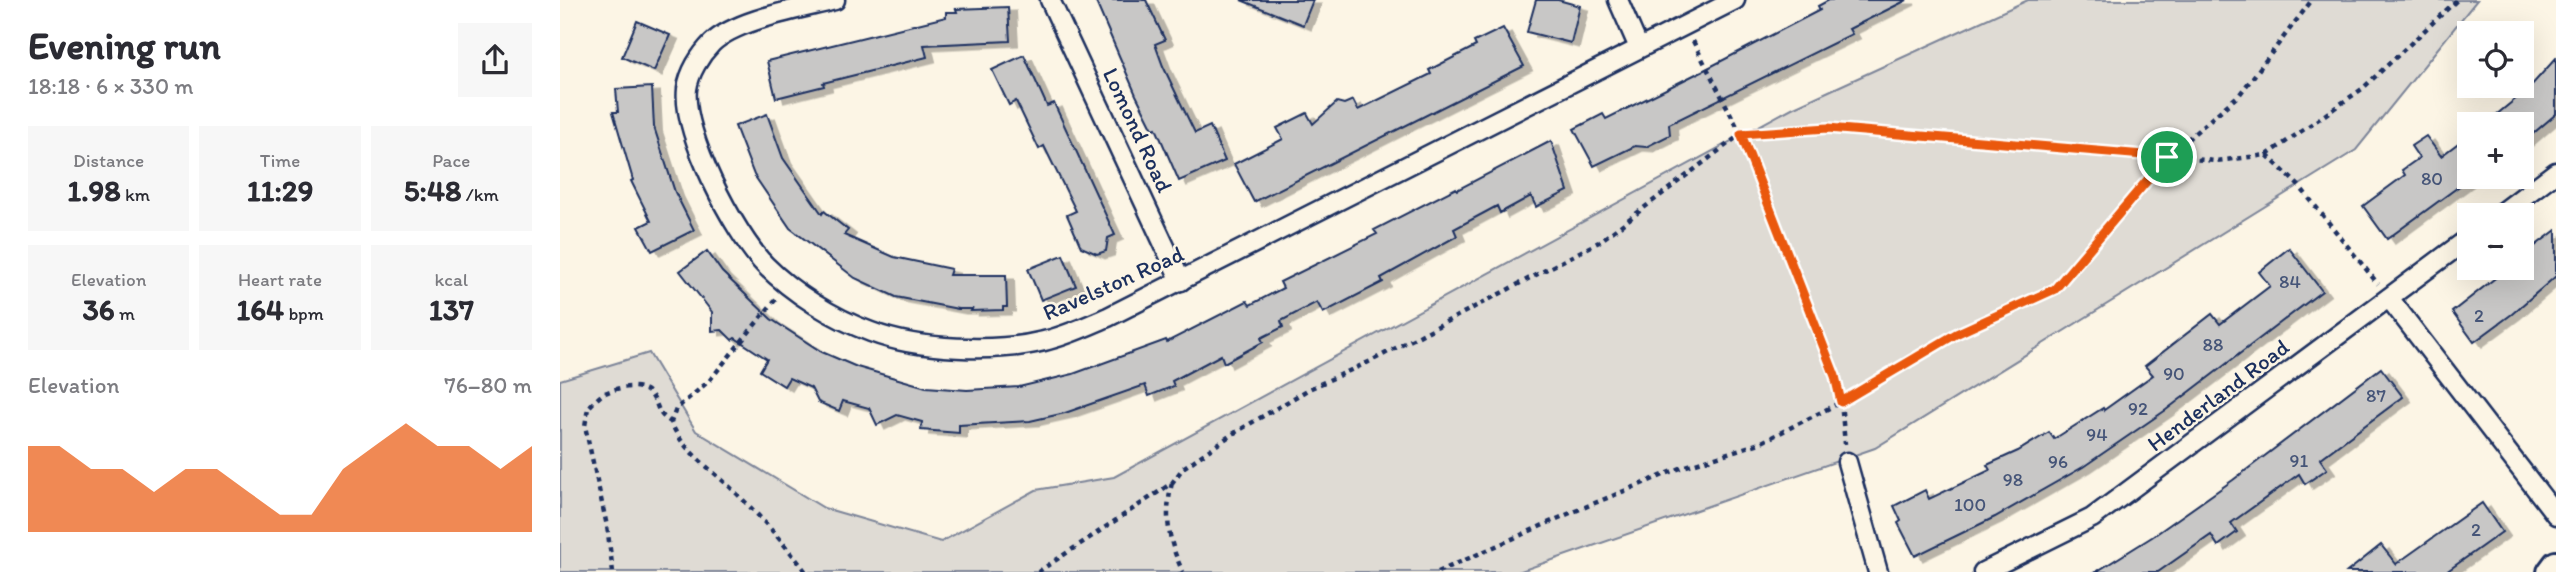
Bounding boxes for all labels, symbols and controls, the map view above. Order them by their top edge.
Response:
map controls [2457,21,2534,280]
button: locate [2457,21,2534,98]
text: Evening run [28,23,221,69]
button: share [458,23,532,97]
street label: Lomond Road [1097,63,1179,197]
text: 18:18 · 6 × 330 m [28,72,194,100]
button: + [2457,112,2534,189]
pin [2137,127,2197,187]
icon: arrive [2148,138,2186,176]
text: Distance [73,149,144,172]
text: Time [260,149,300,172]
text: Pace [432,149,470,172]
house number: 80 [2421,167,2443,190]
text: 1.98 [67,172,121,209]
text: 11:29 [247,172,313,209]
text: 5:48 [404,172,461,209]
text: km [121,183,150,206]
text: /km [461,183,499,206]
button: − [2457,203,2534,280]
street label: Ravelston Road [1038,239,1188,327]
text: Elevation [71,268,146,291]
text: Heart rate [238,268,322,291]
text: kcal [434,268,468,291]
house number: 84 [2279,270,2301,293]
text: 36 [82,291,115,328]
text: 164 [236,291,284,328]
text: 137 [429,291,474,328]
text: m [115,302,135,325]
text: bpm [284,302,324,325]
house number: 2 [2474,304,2484,327]
street label: Henderland Road [2142,332,2295,457]
house number: 88 [2203,333,2223,356]
house number: 90 [2163,362,2185,385]
text: Elevation [28,371,119,399]
text: 76–80 m [444,371,532,399]
house number: 87 [2366,384,2386,407]
house number: 92 [2128,397,2148,420]
house number: 94 [2086,423,2108,446]
house number: 91 [2290,449,2309,472]
house number: 96 [2048,450,2068,473]
house number: 98 [2003,468,2023,491]
house number: 100 [1954,493,1986,516]
house number: 2 [2471,518,2481,541]

